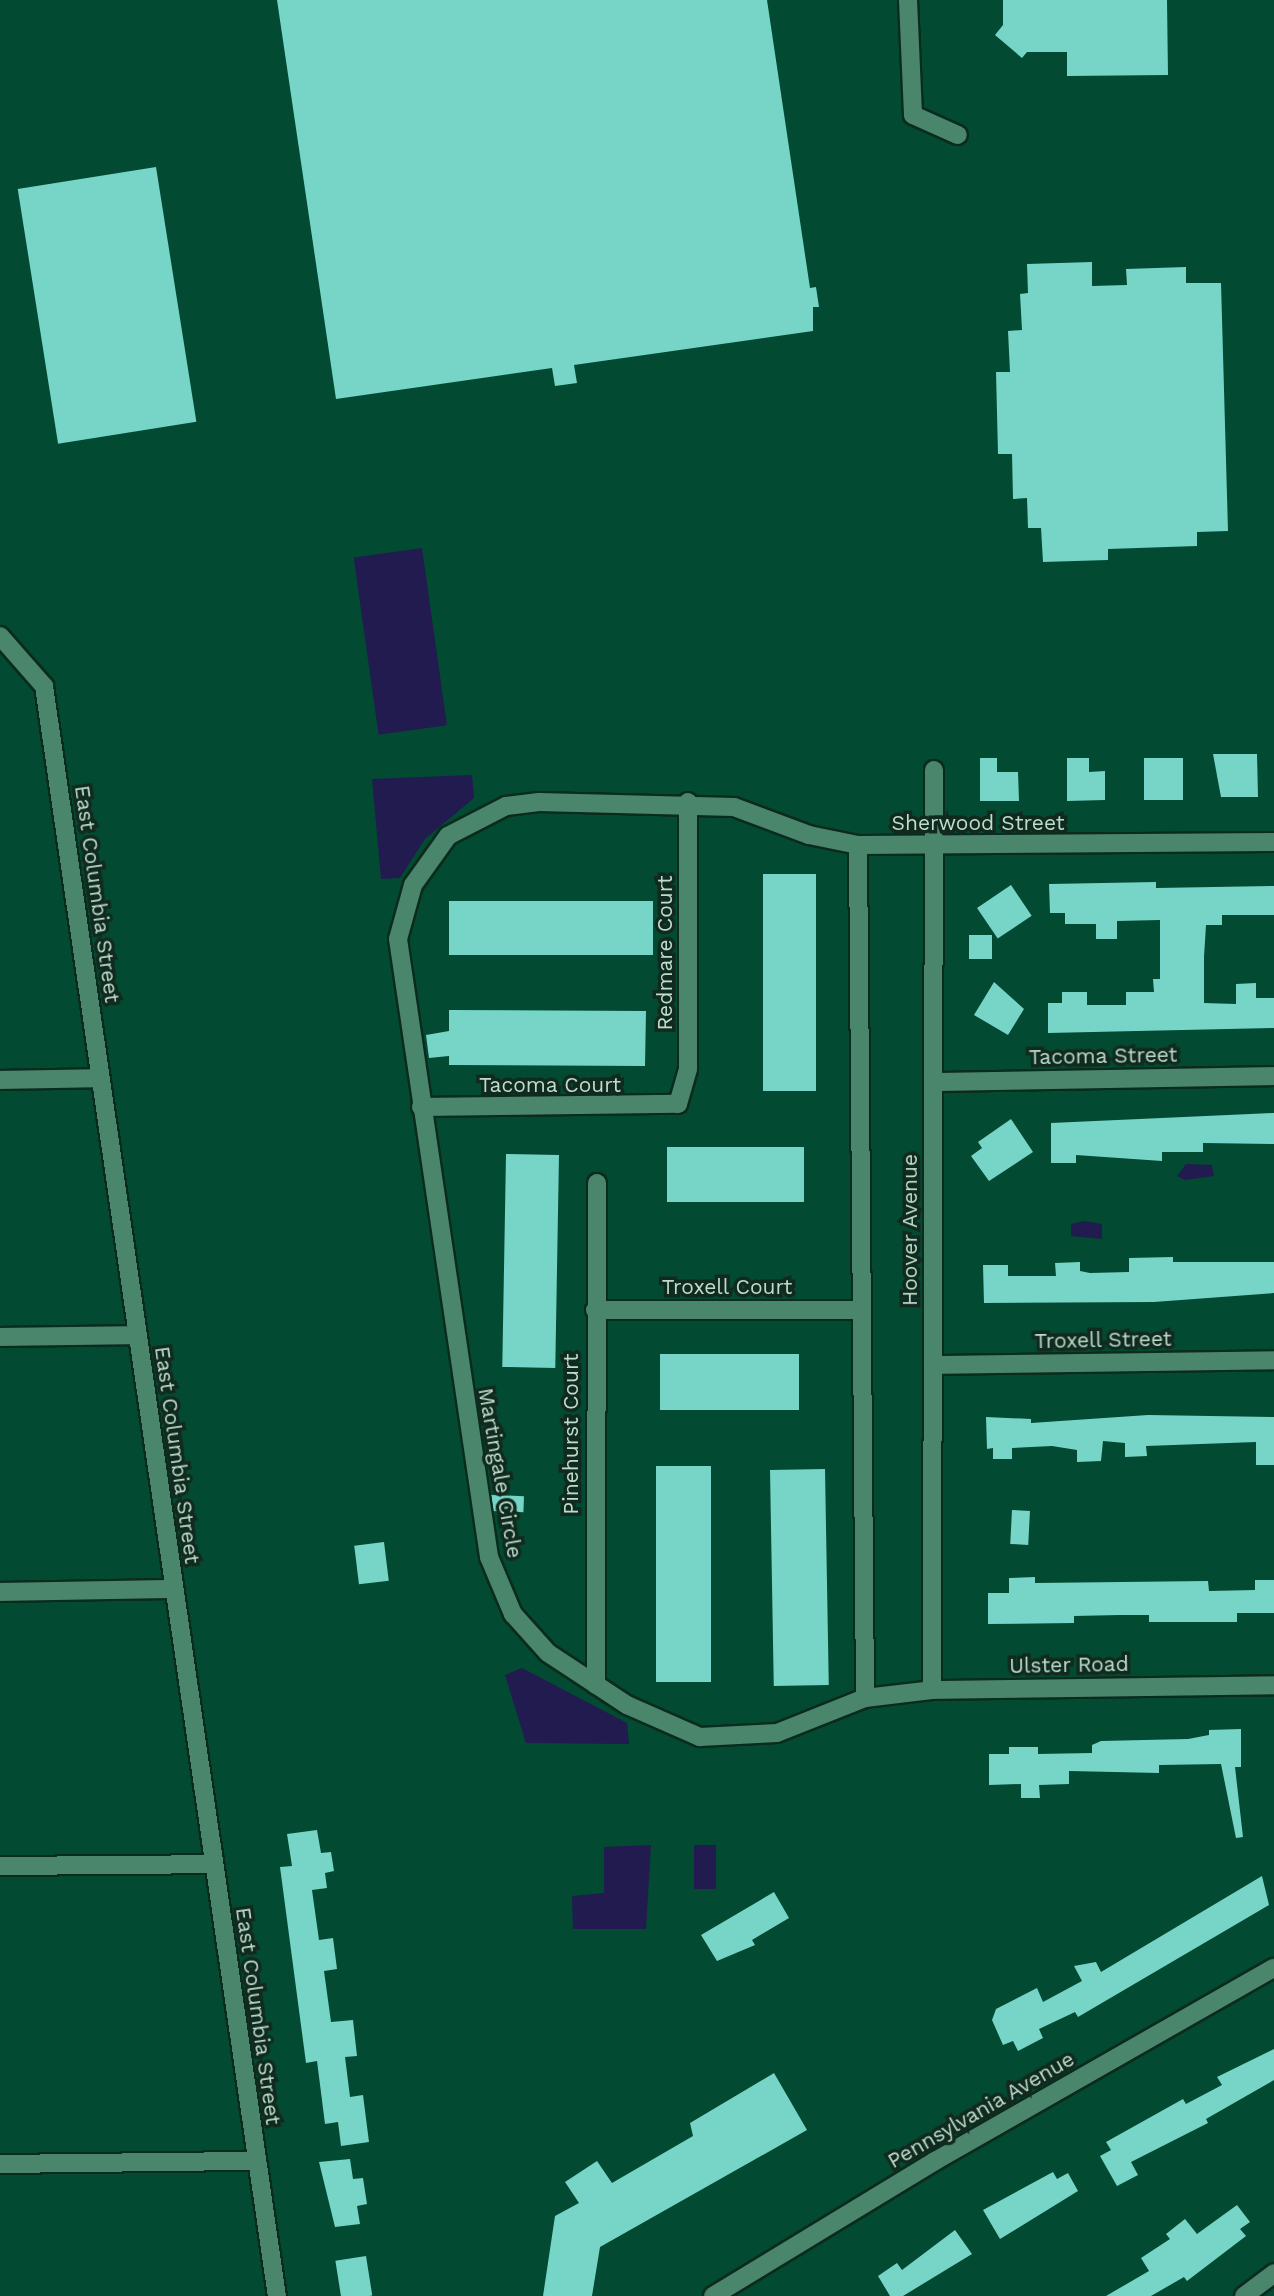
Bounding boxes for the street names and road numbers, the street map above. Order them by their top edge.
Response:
street label: East Columbia Street [69,783,125,1005]
street label: Sherwood Street [891,810,1065,836]
street label: Redmare Court [652,875,678,1031]
street label: Tacoma Street [1028,1042,1178,1070]
street label: Tacoma Court [479,1072,621,1098]
street label: Hoover Avenue [897,1153,923,1307]
street label: Troxell Court [661,1274,793,1300]
street label: Troxell Street [1034,1326,1172,1354]
street label: East Columbia Street [149,1344,205,1566]
street label: Pinehurst Court [558,1353,584,1515]
street label: Martingale Circle [473,1386,527,1560]
street label: Ulster Road [1009,1651,1129,1679]
street label: East Columbia Street [230,1905,286,2127]
street label: Pennsylvania Avenue [883,2046,1079,2174]

